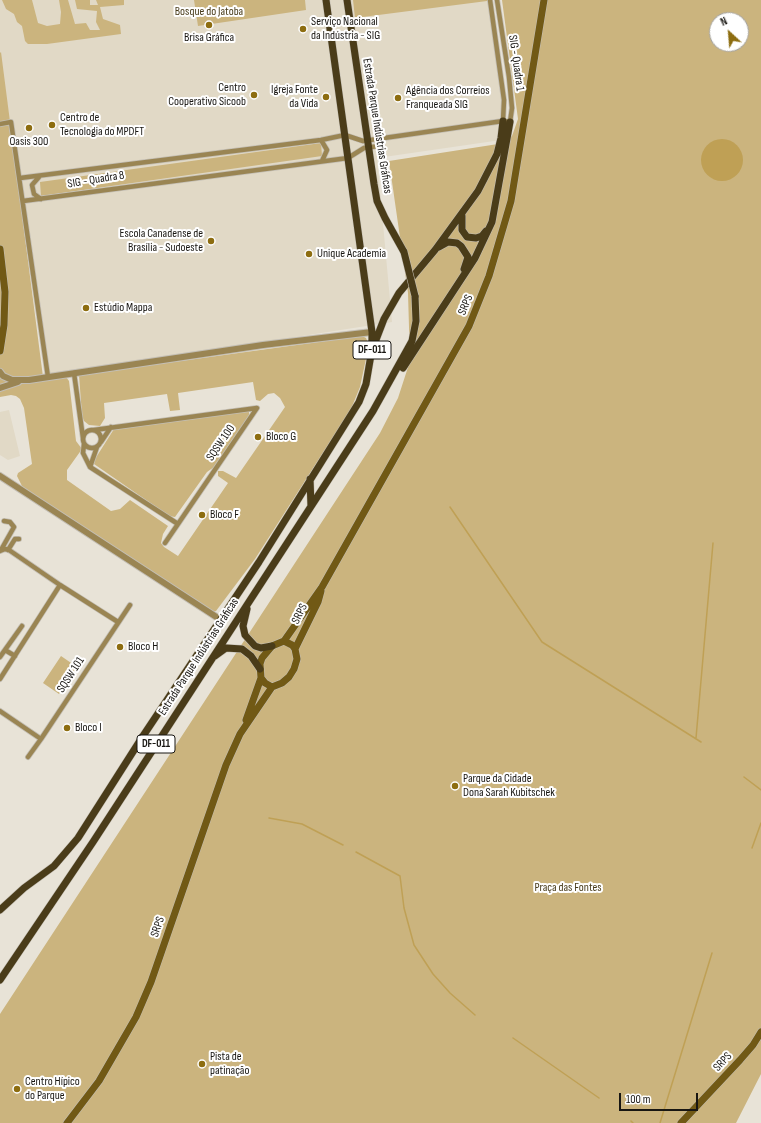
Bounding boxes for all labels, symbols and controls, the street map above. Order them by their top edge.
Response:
park label: Bosque do Jatoba [175,5,243,19]
north arrow [709,12,749,52]
place label: Serviço Nacional da Indústria - SIG [311,15,380,43]
text: N [718,15,729,29]
marker: Brisa Gráfica [204,20,214,30]
marker: Serviço Nacional da Indústria - SIG [298,24,308,34]
place label: Brisa Gráfica [184,31,234,45]
street label: SIG - Quadra 1 [505,34,527,92]
street label: Estrada Parque Indústrias Gráficas [359,57,395,195]
place label: Centro Cooperativo Sicoob [168,81,246,109]
place label: Igreja Fonte da Vida [271,83,318,111]
place label: Agência dos Correios Franqueada SIG [406,84,489,112]
marker: Centro Cooperativo Sicoob [249,90,259,100]
marker: Igreja Fonte da Vida [321,92,331,102]
marker: Agência dos Correios Franqueada SIG [393,93,403,103]
place label: Centro de Tecnologia do MPDFT [60,111,144,139]
marker: Centro de Tecnologia do MPDFT [47,120,57,130]
marker: Oasis 300 [24,123,34,133]
place label: Oasis 300 [10,135,48,149]
street label: SIG - Quadra 8 [67,168,125,192]
place label: Escola Canadense de Brasília - Sudoeste [119,227,203,255]
marker: Escola Canadense de Brasília - Sudoeste [206,236,216,246]
place label: Unique Academia [317,247,386,261]
marker: Unique Academia [304,249,314,259]
street label: SRPS [455,293,477,317]
place label: Estúdio Mappa [94,301,152,315]
marker: Estúdio Mappa [81,303,91,313]
road number: DF-011 [353,341,391,359]
street label: SQSW 100 [204,422,238,464]
place label: Bloco G [266,430,296,444]
marker: Bloco G [253,432,263,442]
place label: Bloco F [210,508,239,522]
marker: Bloco F [197,510,207,520]
street label: Estrada Parque Indústrias Gráficas [156,596,242,718]
street label: SRPS [289,601,311,627]
place label: Bloco H [128,640,158,654]
marker: Bloco H [115,642,125,652]
street label: SQSW 101 [54,654,88,696]
place label: Bloco I [75,721,102,735]
marker: Bloco I [62,723,72,733]
road number: DF-011 [137,735,175,753]
place label: Parque da Cidade Dona Sarah Kubitschek [463,772,555,800]
marker: Parque da Cidade Dona Sarah Kubitschek [450,781,460,791]
park label: Praça das Fontes [534,881,602,895]
street label: SRPS [148,915,168,939]
street label: SRPS [711,1049,735,1075]
place label: Pista de patinação [210,1050,249,1078]
marker: Pista de patinação [197,1059,207,1069]
place label: Centro Hípico do Parque [25,1075,80,1103]
marker: Centro Hípico do Parque [12,1084,22,1094]
scale bar [621,1085,700,1111]
text: 100 m [626,1092,651,1107]

